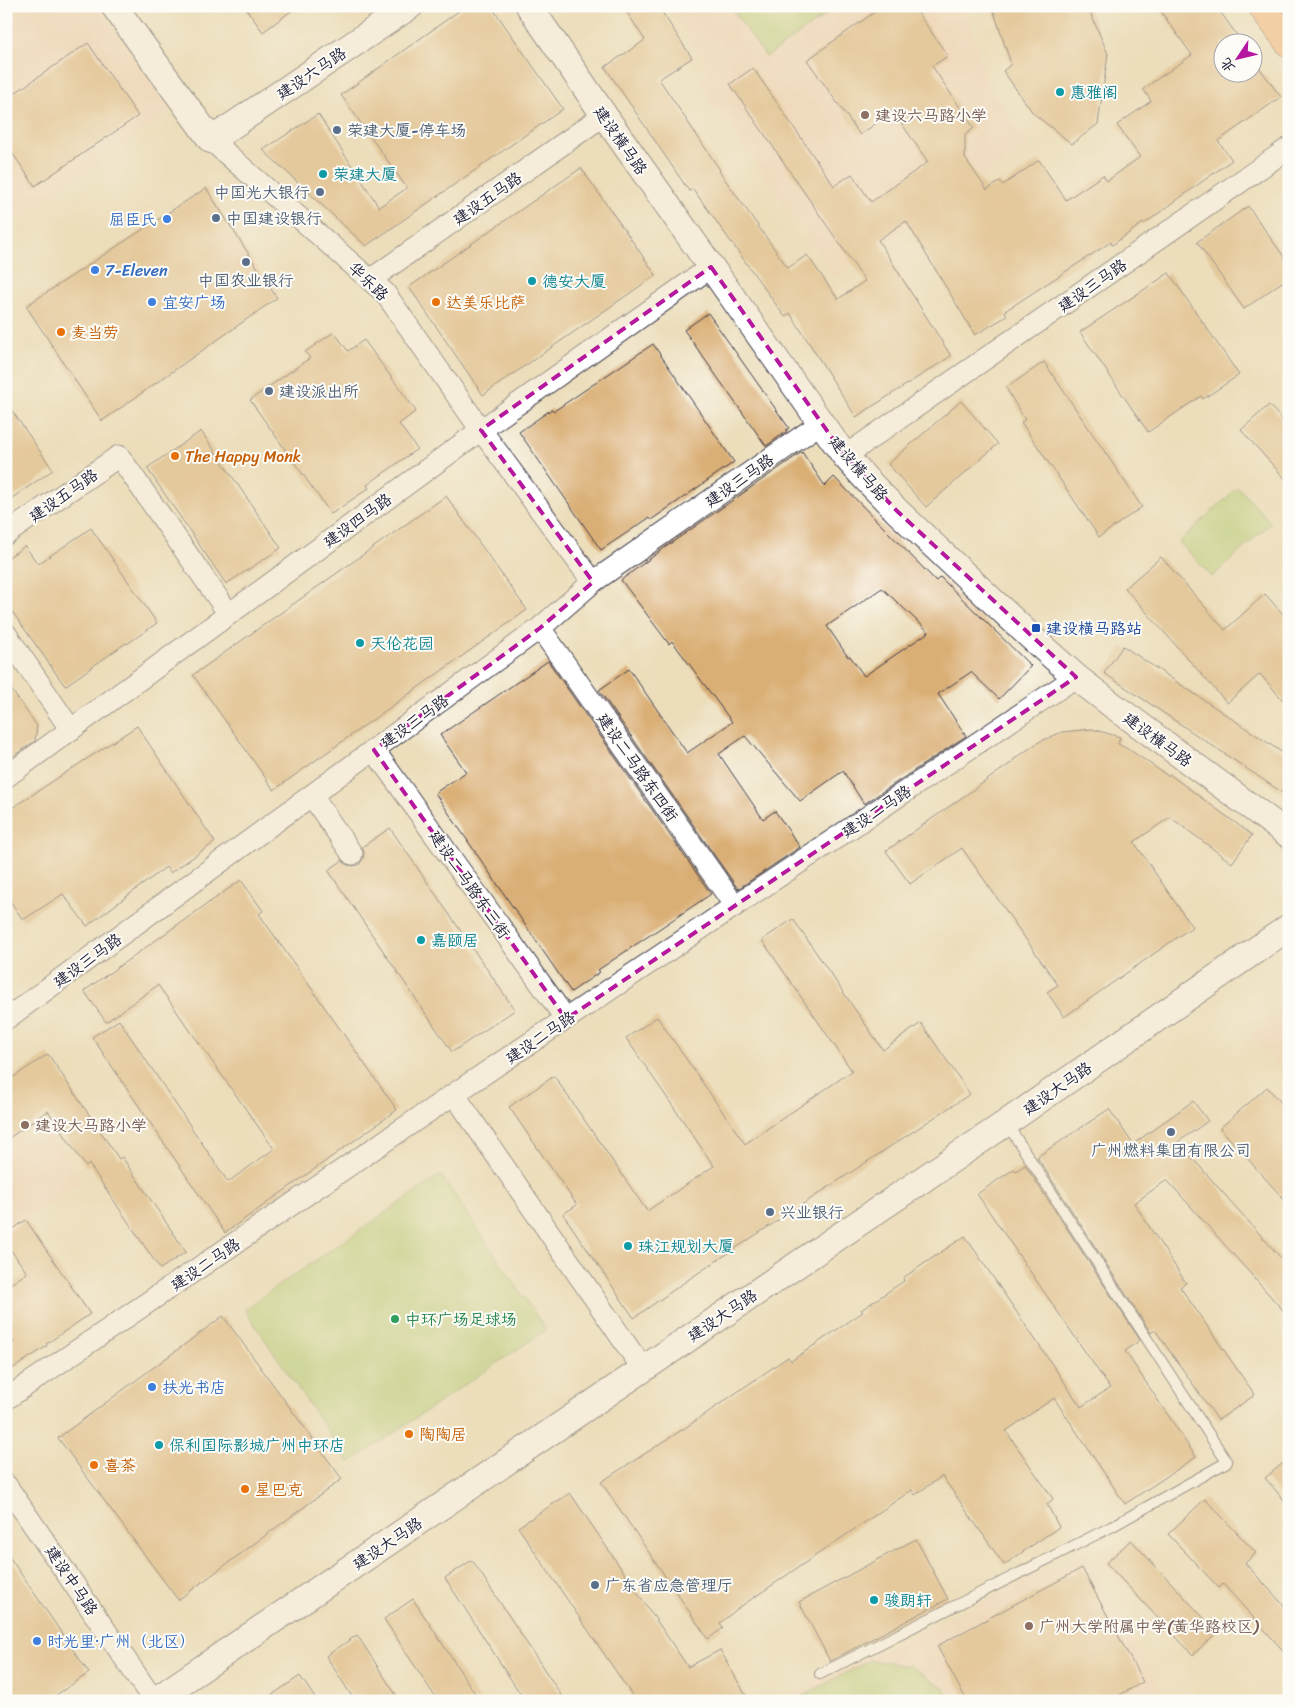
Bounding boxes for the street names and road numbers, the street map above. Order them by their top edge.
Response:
street label: 建设六马路 [270,39,353,108]
street label: 建设横马路 [586,99,655,181]
street label: 建设五马路 [446,164,528,233]
street label: 建设三马路 [1051,251,1133,320]
street label: 华乐路 [341,254,396,308]
street label: 建设横马路 [821,429,896,508]
street label: 建设三马路 [698,446,780,515]
street label: 建设五马路 [22,461,104,530]
street label: 建设四马路 [316,485,398,556]
street label: 建设三马路 [373,686,455,757]
street label: 建设横马路 [1117,704,1199,775]
street label: 建设二马路东四街 [589,707,686,828]
street label: 建设二马路 [835,777,918,846]
street label: 建设二马路东三街 [421,824,518,945]
street label: 建设三马路 [46,925,128,996]
street label: 建设二马路 [499,1003,582,1072]
street label: 建设大马路 [1016,1054,1098,1123]
street label: 建设二马路 [164,1230,247,1299]
street label: 建设大马路 [681,1281,764,1350]
street label: 建设大马路 [346,1509,429,1578]
street label: 建设中马路 [37,1539,106,1622]

